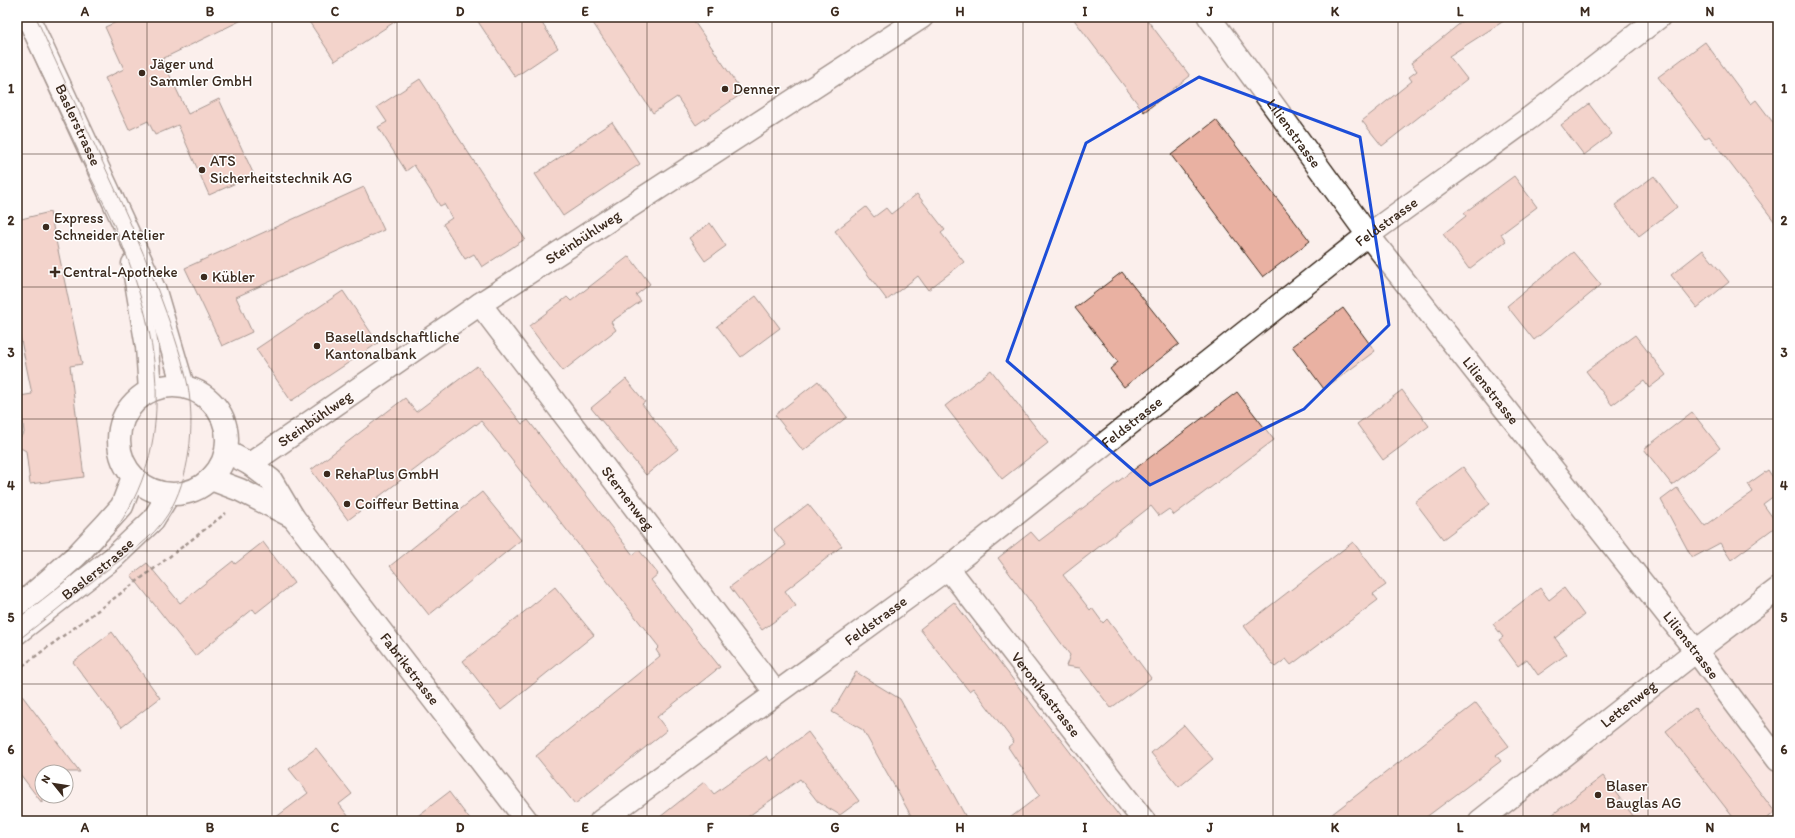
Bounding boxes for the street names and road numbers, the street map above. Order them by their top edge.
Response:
street label: Baslerstrasse [51,81,105,169]
street label: Lilienstrasse [1263,95,1325,171]
street label: Feldstrasse [1351,193,1421,250]
street label: Steinbühlweg [542,206,624,268]
street label: Lilienstrasse [1458,353,1523,428]
street label: Steinbühlweg [274,387,356,451]
street label: Feldstrasse [1098,393,1166,452]
street label: Sternenweg [598,462,658,534]
street label: Baslerstrasse [58,534,138,604]
street label: Feldstrasse [841,592,910,649]
street label: Lilienstrasse [1659,608,1723,683]
street label: Fabrikstrasse [376,629,443,709]
street label: Veronikastrasse [1007,648,1085,741]
street label: Lettenweg [1597,676,1660,732]

